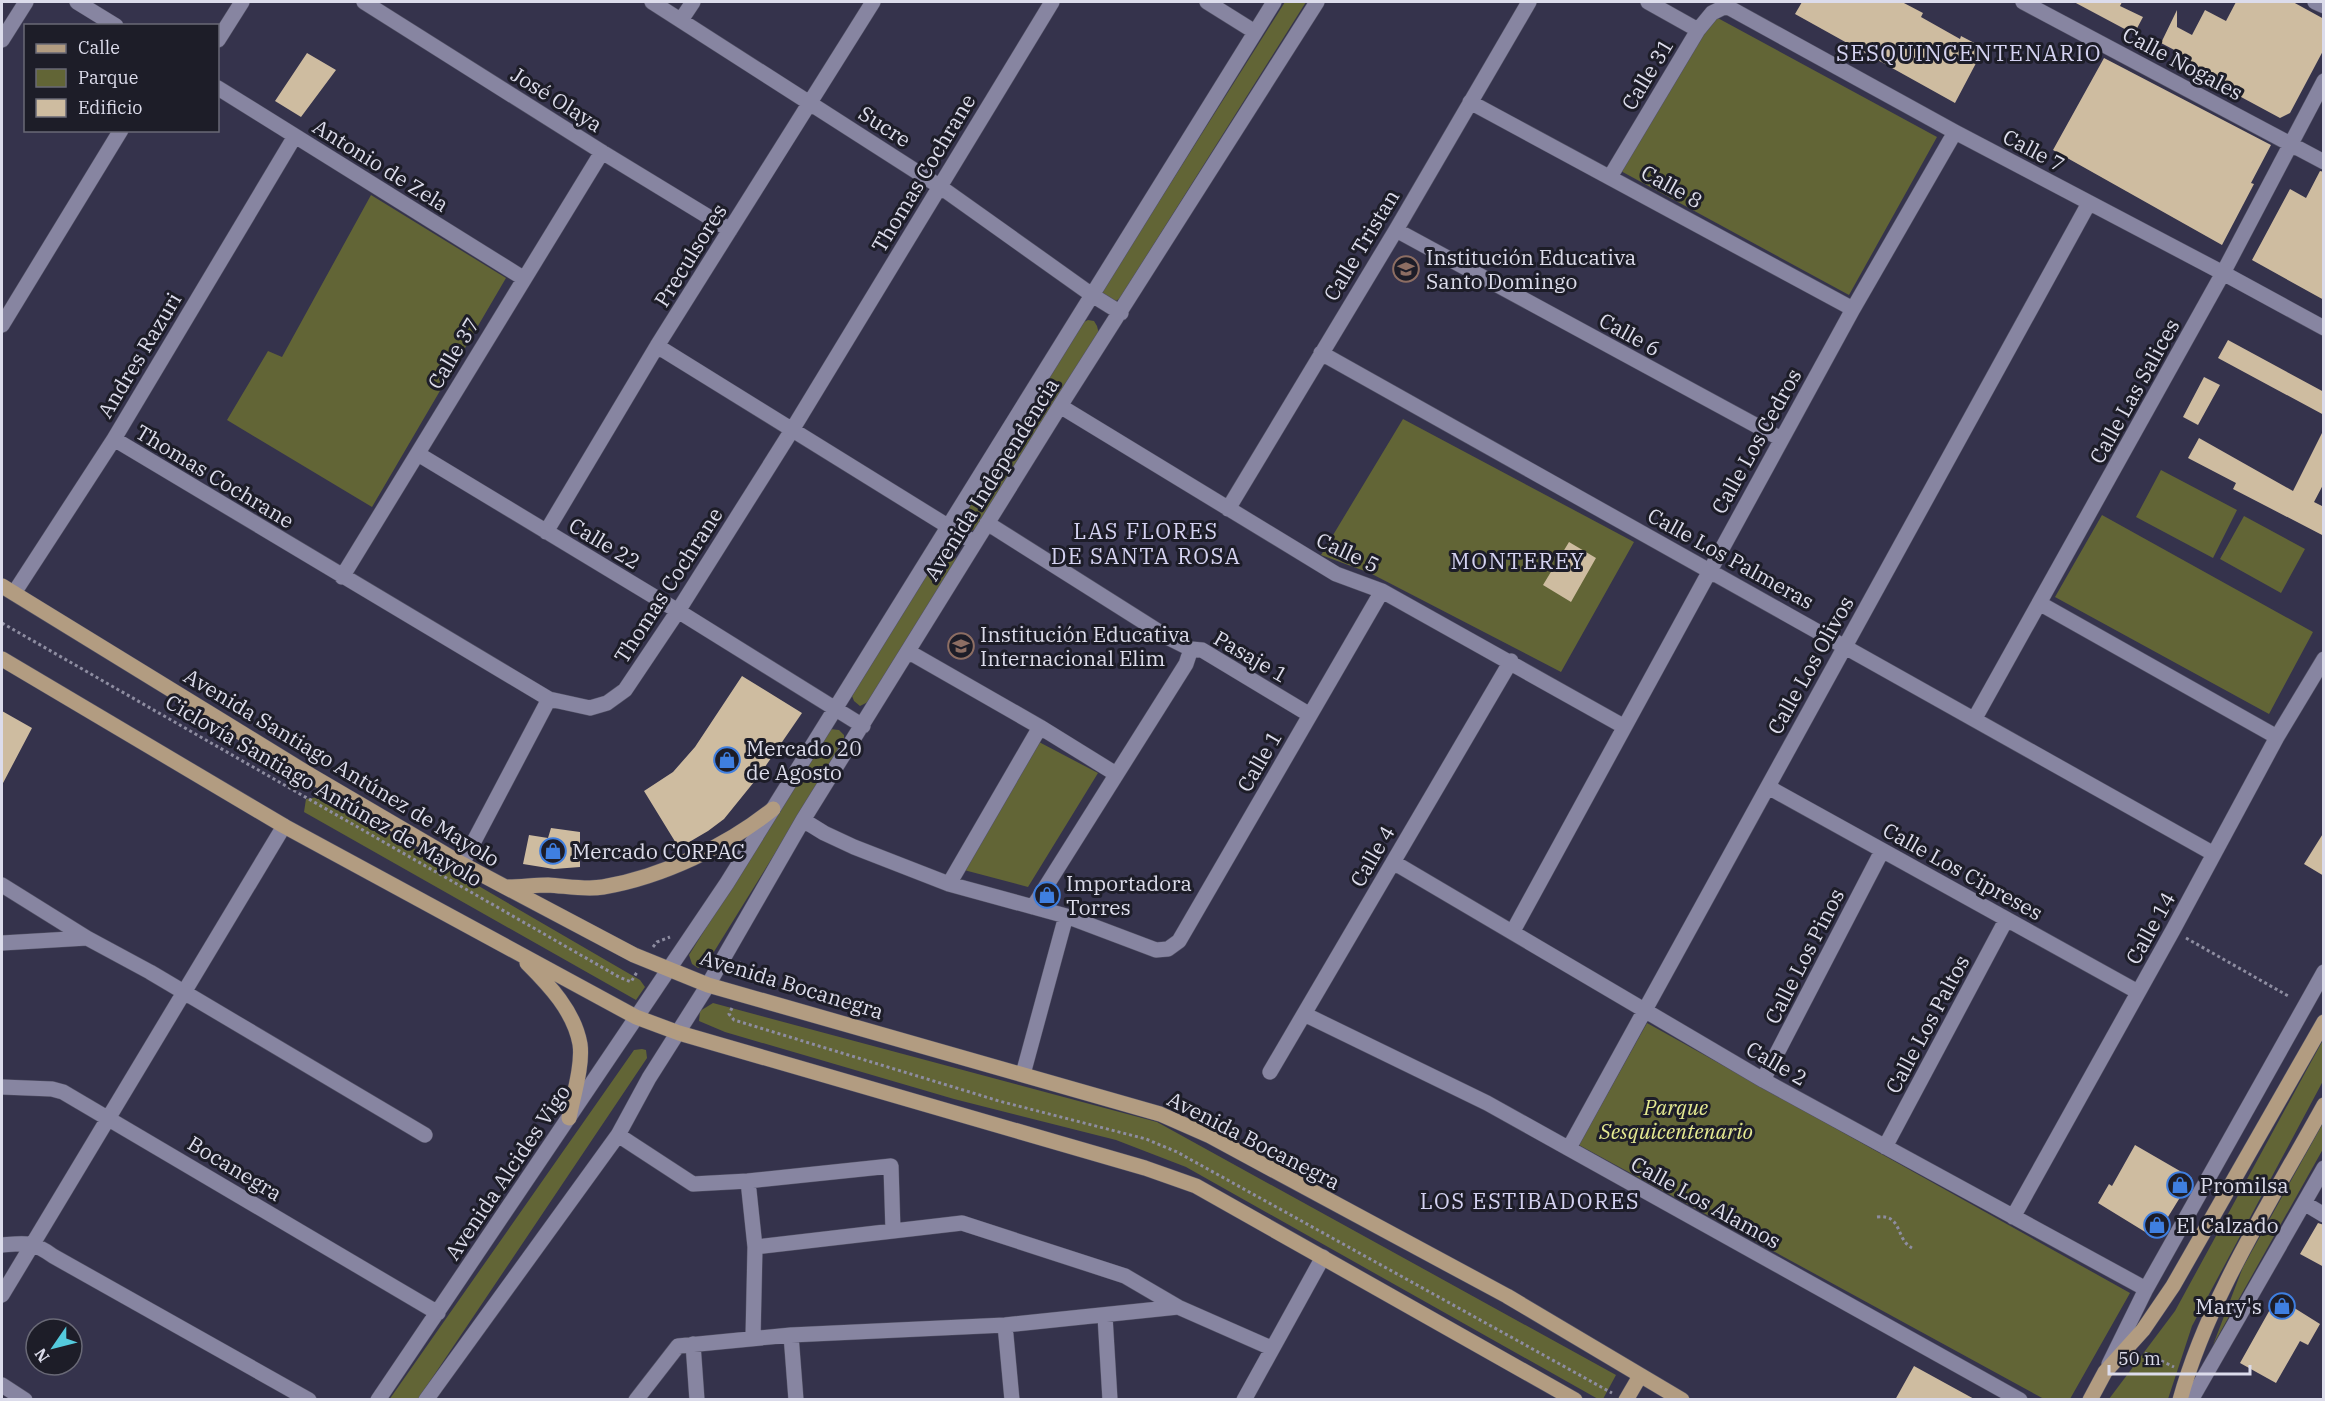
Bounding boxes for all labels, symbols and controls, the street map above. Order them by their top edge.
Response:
street label: Calle Nogales [2118,20,2248,106]
legend [24,24,219,132]
street label: Calle 31 [1615,33,1679,115]
text: Calle [78,36,120,59]
district label: SESQUINCENTENARIO [1836,38,2102,67]
street label: José Olaya [506,60,608,138]
text: Parque [78,66,138,89]
street label: Thomas Cochrane [865,89,981,257]
text: Edificio [78,96,142,119]
street label: Sucre [854,99,916,153]
street label: Antonio de Zela [308,112,454,218]
street label: Calle 7 [1998,122,2070,178]
street label: Calle 8 [1636,158,1708,214]
street label: Calle Tristan [1317,184,1405,306]
street label: Preculsores [647,198,733,312]
place label: Institución Educativa Santo Domingo [1426,243,1636,295]
school or university icon: Institución Educativa Santo Domingo [1391,254,1421,284]
street label: Andres Razuri [91,287,187,423]
street label: Calle 6 [1594,306,1666,362]
street label: Calle 37 [421,312,485,394]
street label: Calle Las Salices [2083,314,2185,468]
street label: Calle Los Cedros [1704,363,1808,519]
street label: Avenida Independencia [917,372,1065,586]
street label: Thomas Cochrane [131,418,299,534]
street label: Calle Los Palmeras [1643,501,1819,615]
street label: Thomas Cochrane [607,502,729,668]
street label: Calle 22 [564,511,646,575]
district label: LAS FLORES DE SANTA ROSA [1051,516,1241,570]
street label: Calle 5 [1312,525,1384,579]
district label: MONTEREY [1451,546,1585,575]
street label: Calle Los Olivos [1760,591,1860,739]
place label: Institución Educativa Internacional Elim [980,620,1190,672]
street label: Pasaje 1 [1209,624,1293,688]
school or university icon: Institución Educativa Internacional Elim [946,631,976,661]
street label: Avenida Santiago Antúnez de Mayolo [179,661,505,873]
street label: Ciclovía Santiago Antúnez de Mayolo [160,687,488,893]
street label: Calle 1 [1230,725,1288,797]
place label: Mercado 20 de Agosto [746,734,862,786]
shop icon: Mercado 20 de Agosto [712,745,742,775]
street label: Calle Los Cipreses [1878,815,2048,927]
street label: Calle 4 [1343,820,1401,892]
shop icon: Mercado CORPAC [538,836,568,866]
place label: Mercado CORPAC [572,837,745,865]
place label: Importadora Torres [1066,869,1192,921]
shop icon: Importadora Torres [1032,880,1062,910]
street label: Calle Los Pinos [1758,884,1850,1028]
street label: Calle 14 [2119,887,2181,969]
street label: Avenida Bocanegra [697,943,887,1025]
street label: Calle Los Paltos [1879,950,1975,1098]
street label: Calle 2 [1741,1034,1813,1092]
street label: Avenida Alcides Vigo [438,1079,576,1265]
street label: Avenida Bocanegra [1163,1084,1345,1196]
park label: Parque Sesquicentenario [1598,1093,1753,1145]
street label: Bocanegra [183,1129,287,1207]
street label: Calle Los Alamos [1626,1149,1786,1255]
shop icon: Promilsa [2165,1170,2195,1200]
place label: Promilsa [2200,1171,2289,1199]
district label: LOS ESTIBADORES [1420,1186,1640,1215]
shop icon: El Calzado [2142,1210,2172,1240]
place label: El Calzado [2176,1211,2279,1239]
shop icon: Mary's [2267,1291,2297,1321]
place label: Mary's [2195,1292,2262,1320]
north arrow [24,1317,84,1377]
scale bar [2109,1338,2250,1376]
text: N [30,1345,54,1367]
text: 50 m [2118,1347,2161,1370]

